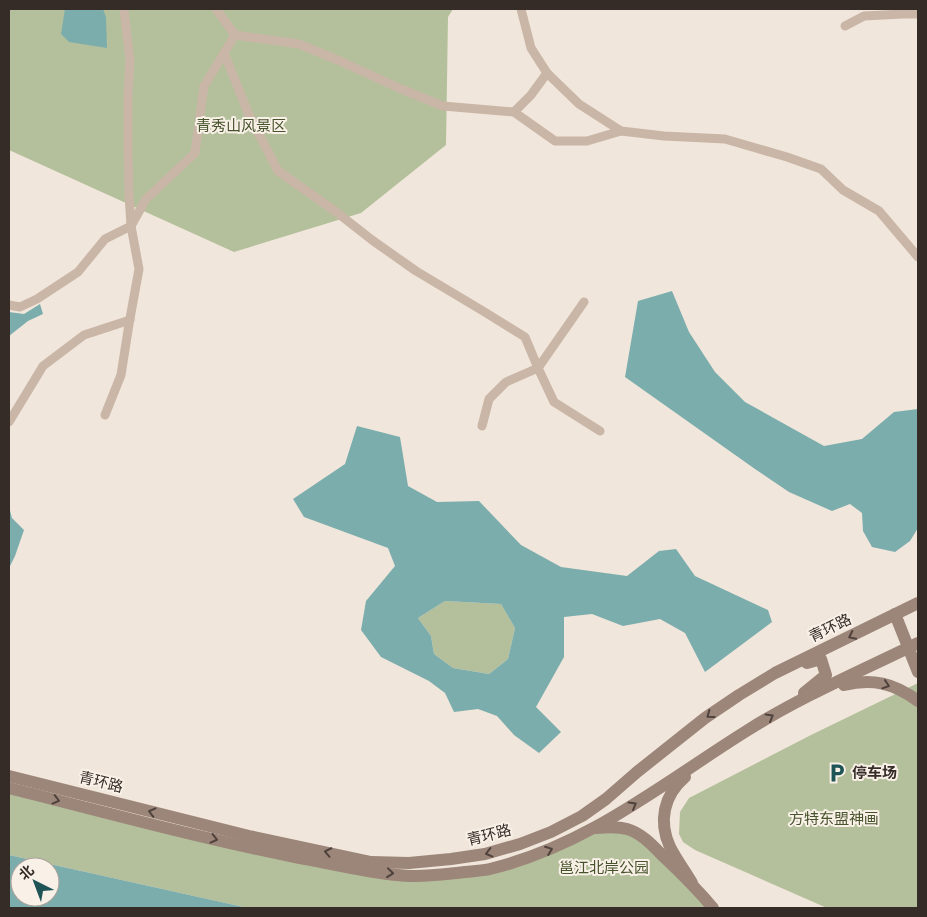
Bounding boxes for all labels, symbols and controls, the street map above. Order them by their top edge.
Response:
park label: 青秀山风景区 [196,115,286,136]
street label: 青环路 [805,608,855,647]
one-way arrow [848,630,857,640]
one-way arrow [882,679,890,689]
one-way arrow [706,709,716,718]
one-way arrow [764,713,773,723]
parking icon: 停车场 [826,762,848,784]
place label: 停车场 [852,762,897,783]
street label: 青环路 [77,766,126,797]
one-way arrow [52,794,60,804]
one-way arrow [628,801,637,811]
one-way arrow [148,807,157,818]
park label: 方特东盟神画 [789,808,879,829]
street label: 青环路 [464,819,513,850]
one-way arrow [209,833,218,844]
one-way arrow [544,845,553,856]
one-way arrow [484,847,493,858]
one-way arrow [323,848,332,858]
north arrow [10,857,60,907]
park label: 邕江北岸公园 [559,857,649,878]
text: 北 [14,860,38,884]
one-way arrow [387,867,395,878]

